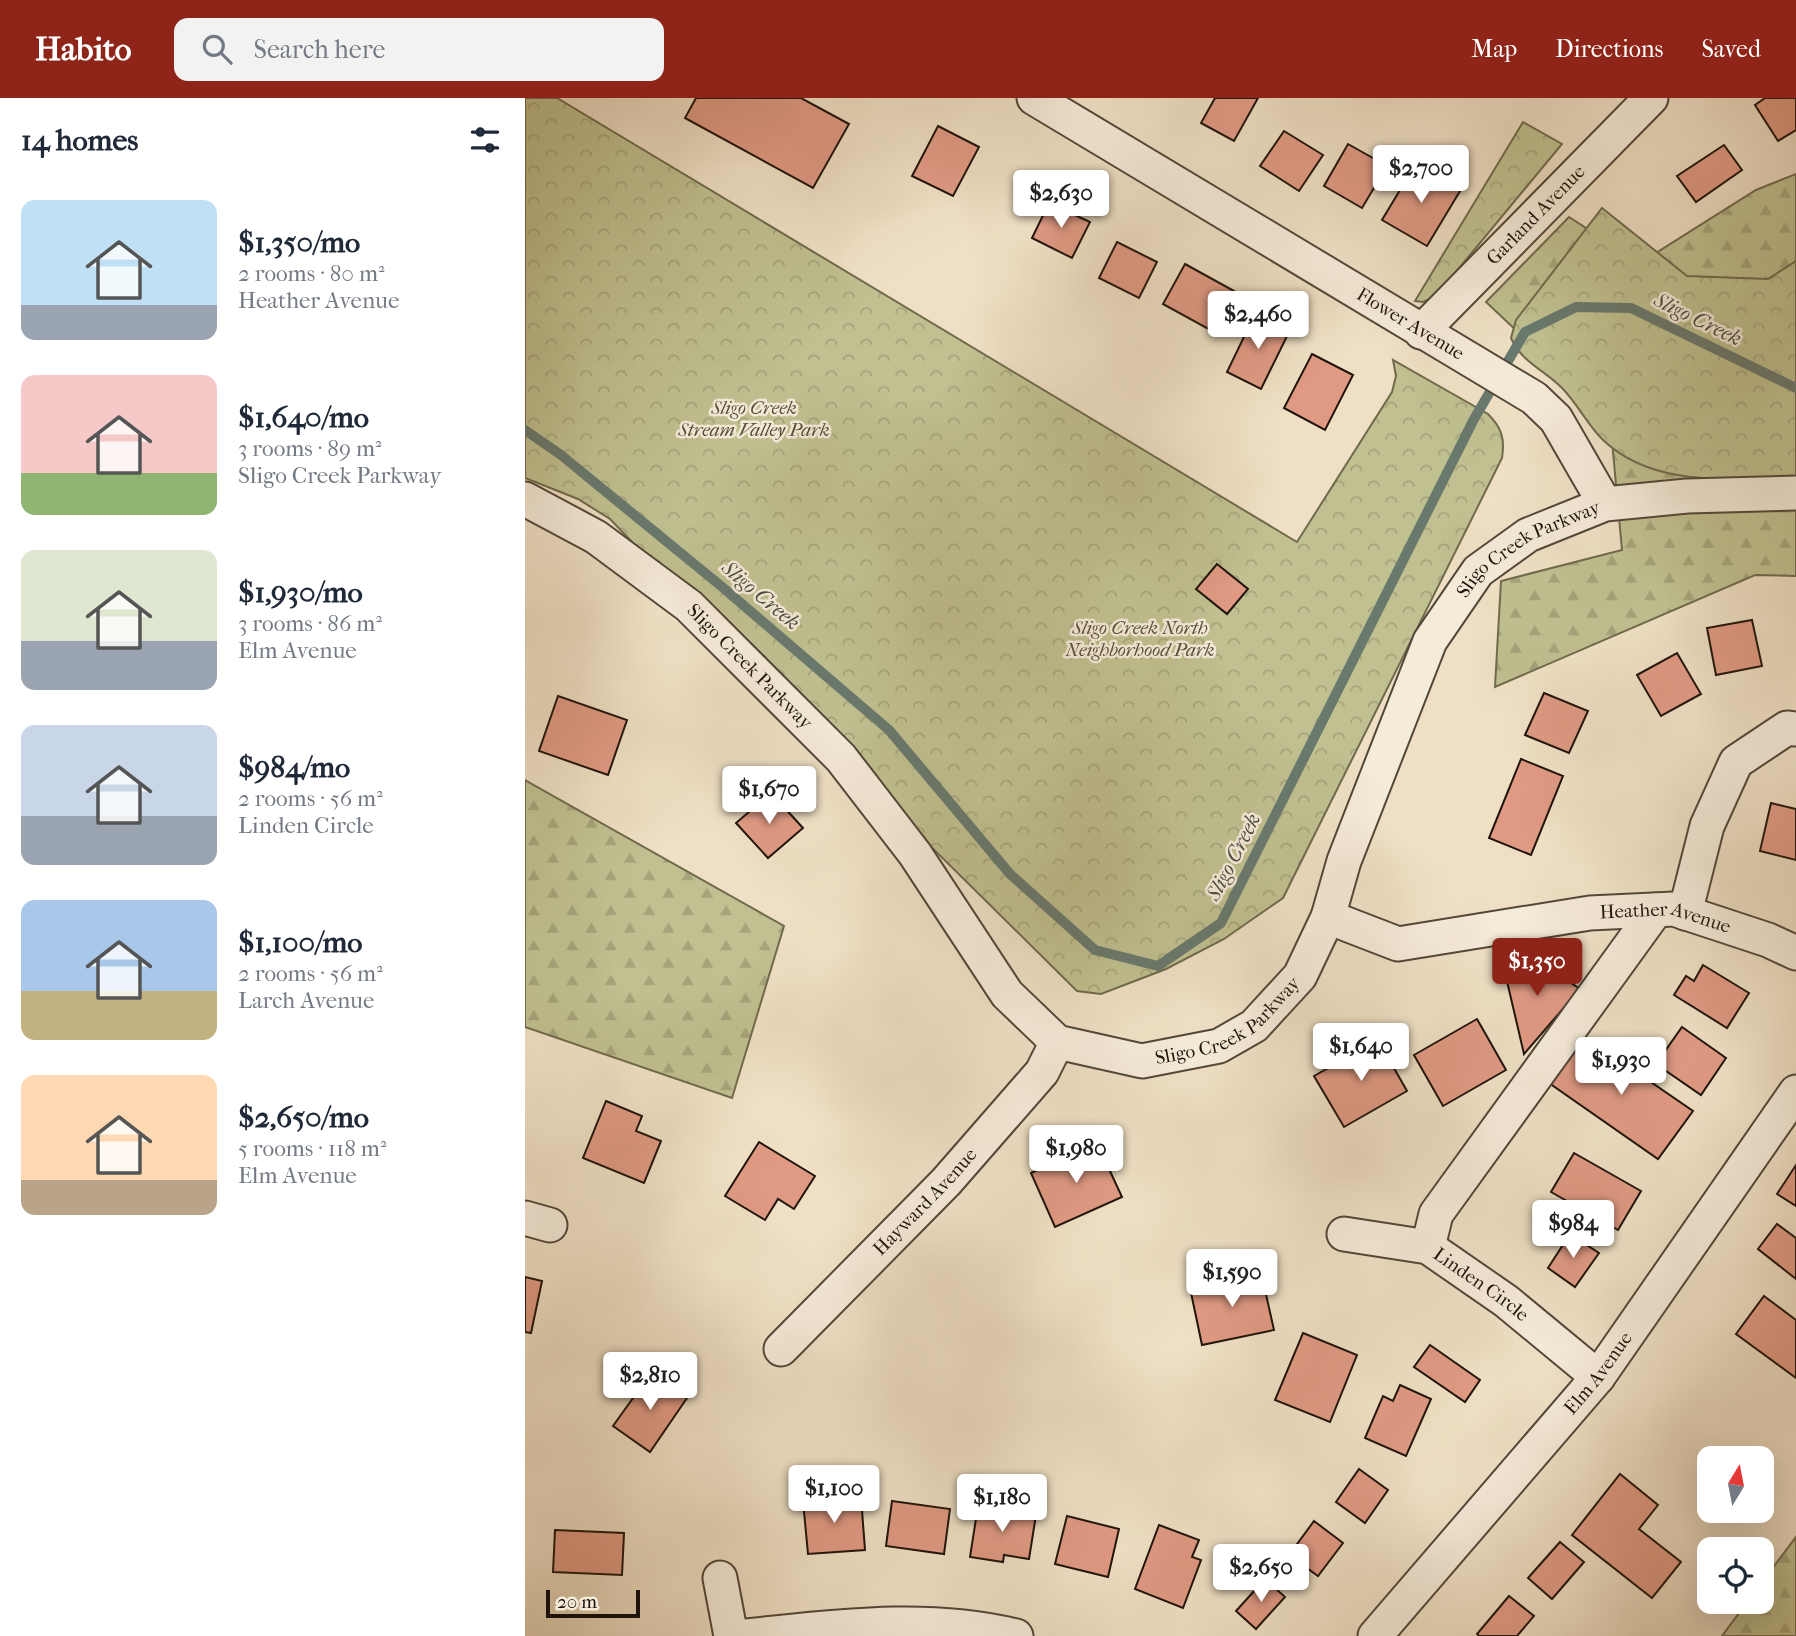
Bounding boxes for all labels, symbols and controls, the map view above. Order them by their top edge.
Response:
search box [174,18,664,81]
text: Habito [35,30,132,69]
icon: search [198,30,236,68]
text: Search here [254,34,385,65]
text: Map [1471,35,1517,63]
text: Directions [1555,35,1663,63]
text: Saved [1701,35,1761,63]
icon: filters [466,121,504,159]
text: 14 homes [21,123,138,158]
pin: $2,700 [1364,146,1478,205]
text: $2,700 [1389,154,1453,181]
street label: Garland Avenue [1482,161,1590,269]
pin: $2,630 [1004,170,1118,230]
text: $2,630 [1029,179,1093,206]
text: $1,350/mo [238,225,360,260]
icon: home [77,228,161,312]
text: 2 rooms · 80 m² [238,260,385,287]
street label: Flower Avenue [1353,283,1468,365]
text: Heather Avenue [238,287,399,314]
water label: Sligo Creek [1649,287,1746,351]
pin: $2,460 [1201,292,1315,351]
text: $2,460 [1224,300,1292,327]
park label: Sligo Creek Stream Valley Park [677,397,830,441]
text: $1,640/mo [238,400,369,435]
icon: home [77,403,161,487]
text: 3 rooms · 89 m² [238,435,382,462]
text: Sligo Creek Parkway [238,462,441,489]
street label: Sligo Creek Parkway [1452,496,1604,602]
water label: Sligo Creek [716,555,805,635]
text: $1,930/mo [238,575,363,610]
icon: home [77,578,161,662]
street label: Sligo Creek Parkway [682,599,817,734]
text: 3 rooms · 86 m² [238,610,382,637]
park label: Sligo Creek North Neighborhood Park [1065,617,1214,661]
text: Elm Avenue [238,637,357,664]
text: $984/mo [238,750,350,785]
icon: home [77,753,161,837]
pin: $1,670 [712,766,826,826]
text: $1,670 [738,775,800,802]
text: 2 rooms · 56 m² [238,785,383,812]
water label: Sligo Creek [1200,809,1265,906]
text: Linden Circle [238,812,374,839]
street label: Heather Avenue [1599,898,1734,938]
text: $1,100/mo [238,925,362,960]
icon: home [77,928,161,1012]
pin: $1,350 [1480,939,1594,998]
text: $1,350 [1508,947,1566,974]
text: 2 rooms · 56 m² [238,960,383,987]
street label: Sligo Creek Parkway [1153,972,1305,1069]
text: Larch Avenue [238,987,374,1014]
pin: $1,640 [1304,1024,1418,1083]
text: $1,640 [1329,1032,1393,1059]
pin: $1,930 [1564,1038,1678,1097]
text: $1,930 [1591,1046,1651,1073]
text: $2,650/mo [238,1100,369,1135]
icon: home [77,1103,161,1187]
pin: $1,980 [1019,1126,1133,1185]
text: $1,980 [1045,1134,1107,1161]
text: 5 rooms · 118 m² [238,1135,386,1162]
street label: Hayward Avenue [869,1144,981,1260]
text: Elm Avenue [238,1162,357,1189]
pin: $984 [1532,1200,1614,1260]
text: $984 [1548,1209,1598,1236]
street label: Linden Circle [1429,1243,1533,1326]
pin: $1,590 [1175,1250,1289,1309]
text: $1,590 [1202,1258,1262,1285]
street label: Elm Avenue [1560,1328,1637,1419]
pin: $2,810 [593,1352,707,1412]
text: $2,810 [619,1361,681,1388]
north arrow [1697,1446,1775,1522]
map controls [1697,1446,1774,1614]
pin: $1,100 [777,1466,891,1525]
text: $1,100 [804,1474,864,1501]
pin: $1,180 [945,1474,1059,1534]
text: $1,180 [973,1483,1031,1510]
button: locate [1697,1537,1774,1614]
pin: $2,650 [1204,1544,1318,1604]
text: $2,650 [1229,1553,1293,1580]
scale bar [546,1587,641,1619]
text: 20 m [557,1591,597,1613]

